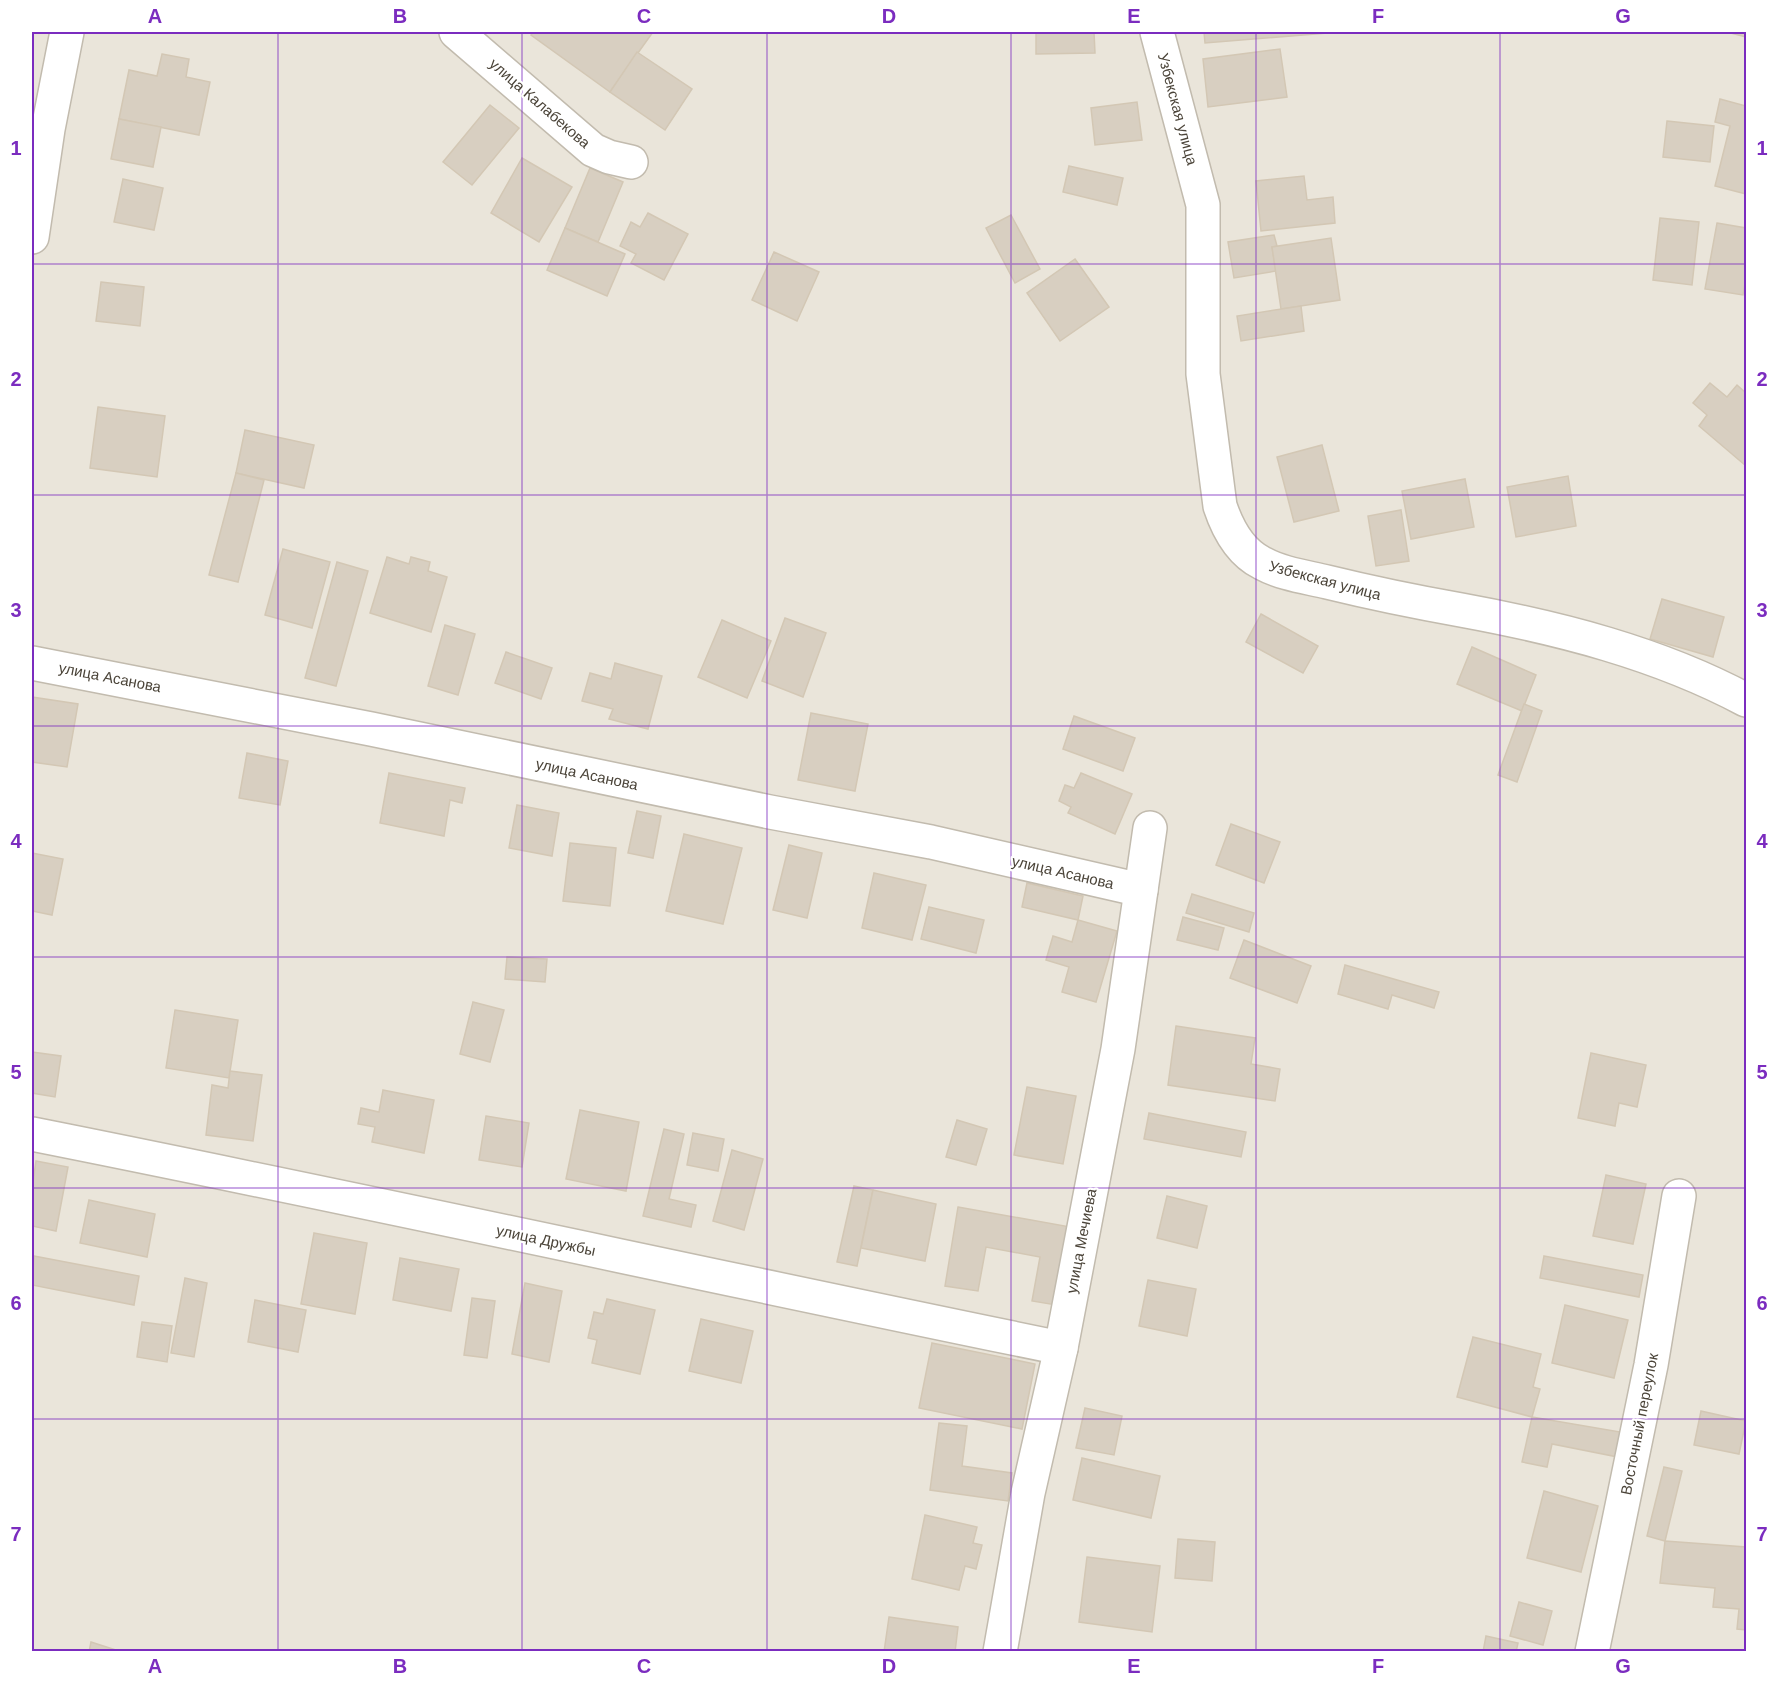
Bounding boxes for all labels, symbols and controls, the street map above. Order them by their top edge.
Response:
text: A [148,5,162,27]
text: B [393,5,407,27]
text: C [637,5,651,27]
text: D [882,5,896,27]
text: E [1127,5,1141,27]
text: F [1372,5,1384,27]
text: G [1615,5,1631,27]
street label: Узбекская улица [1155,51,1201,167]
street label: улица Калабекова [486,55,594,152]
text: 1 [10,137,22,159]
text: 1 [1756,137,1768,159]
text: 2 [10,368,22,390]
text: 2 [1756,368,1768,390]
street label: Узбекская улица [1267,557,1383,603]
text: 3 [10,599,22,621]
text: 3 [1756,599,1768,621]
street label: улица Асанова [57,659,163,695]
street label: улица Асанова [534,755,640,793]
text: 4 [10,830,22,852]
text: 4 [1756,830,1768,852]
street label: улица Асанова [1010,852,1116,892]
text: 5 [10,1061,22,1083]
text: 5 [1756,1061,1768,1083]
street label: улица Мечиева [1062,1186,1100,1295]
street label: улица Дружбы [495,1221,597,1259]
text: 6 [10,1292,22,1314]
text: 6 [1756,1292,1768,1314]
street label: Восточный переулок [1617,1351,1661,1496]
text: 7 [10,1523,22,1545]
text: 7 [1756,1523,1768,1545]
text: A [148,1655,162,1677]
text: B [393,1655,407,1677]
text: C [637,1655,651,1677]
text: D [882,1655,896,1677]
text: E [1127,1655,1141,1677]
text: F [1372,1655,1384,1677]
text: G [1615,1655,1631,1677]

